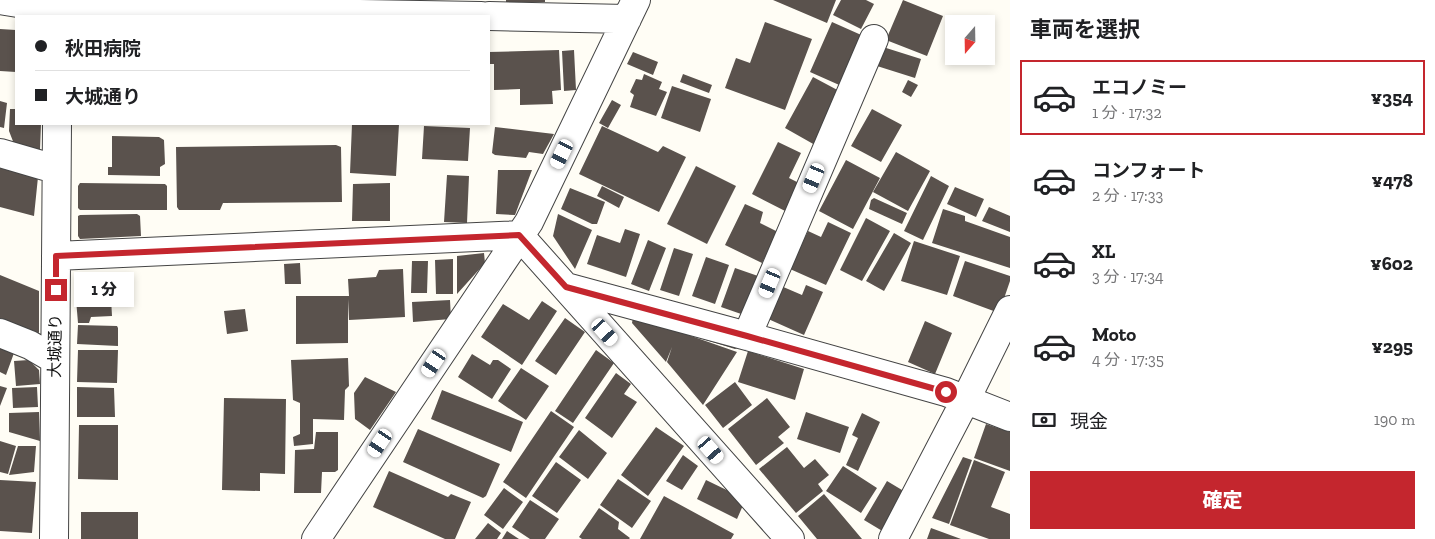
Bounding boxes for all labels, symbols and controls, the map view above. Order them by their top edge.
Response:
north arrow [945,15,995,65]
map controls [945,15,995,65]
text: 車両を選択 [1030,16,1140,43]
text: 秋田病院 [65,37,141,60]
icon: car [1032,75,1077,120]
text: エコノミー [1092,76,1187,99]
text: 大城通り [65,85,141,108]
text: ¥354 [1371,86,1413,109]
text: 1 分 · 17:32 [1092,103,1162,122]
car [548,137,575,171]
icon: car [1032,158,1077,203]
text: コンフォート [1092,159,1205,182]
car [801,161,826,195]
text: ¥478 [1372,169,1413,192]
text: 2 分 · 17:33 [1092,186,1163,205]
text: XL [1092,240,1115,263]
icon: car [1032,241,1077,286]
text: ¥602 [1370,252,1413,275]
car [757,266,782,300]
text: 3 分 · 17:34 [1092,267,1164,286]
callout: 1 分 [74,272,134,308]
route end [45,279,67,301]
text: 1 分 [91,280,117,299]
street label: 大城通り [45,314,65,378]
car [589,316,620,348]
text: Moto [1092,323,1136,346]
icon: car [1032,324,1077,369]
text: ¥295 [1371,335,1413,358]
car [419,346,448,380]
text: 4 分 · 17:35 [1092,350,1164,369]
route start [935,381,957,403]
icon: cash [1030,406,1058,434]
text: 現金 [1070,410,1108,433]
text: 190 m [1374,410,1415,429]
car [365,426,394,460]
car [695,434,726,466]
button: 確定 [1030,471,1415,529]

